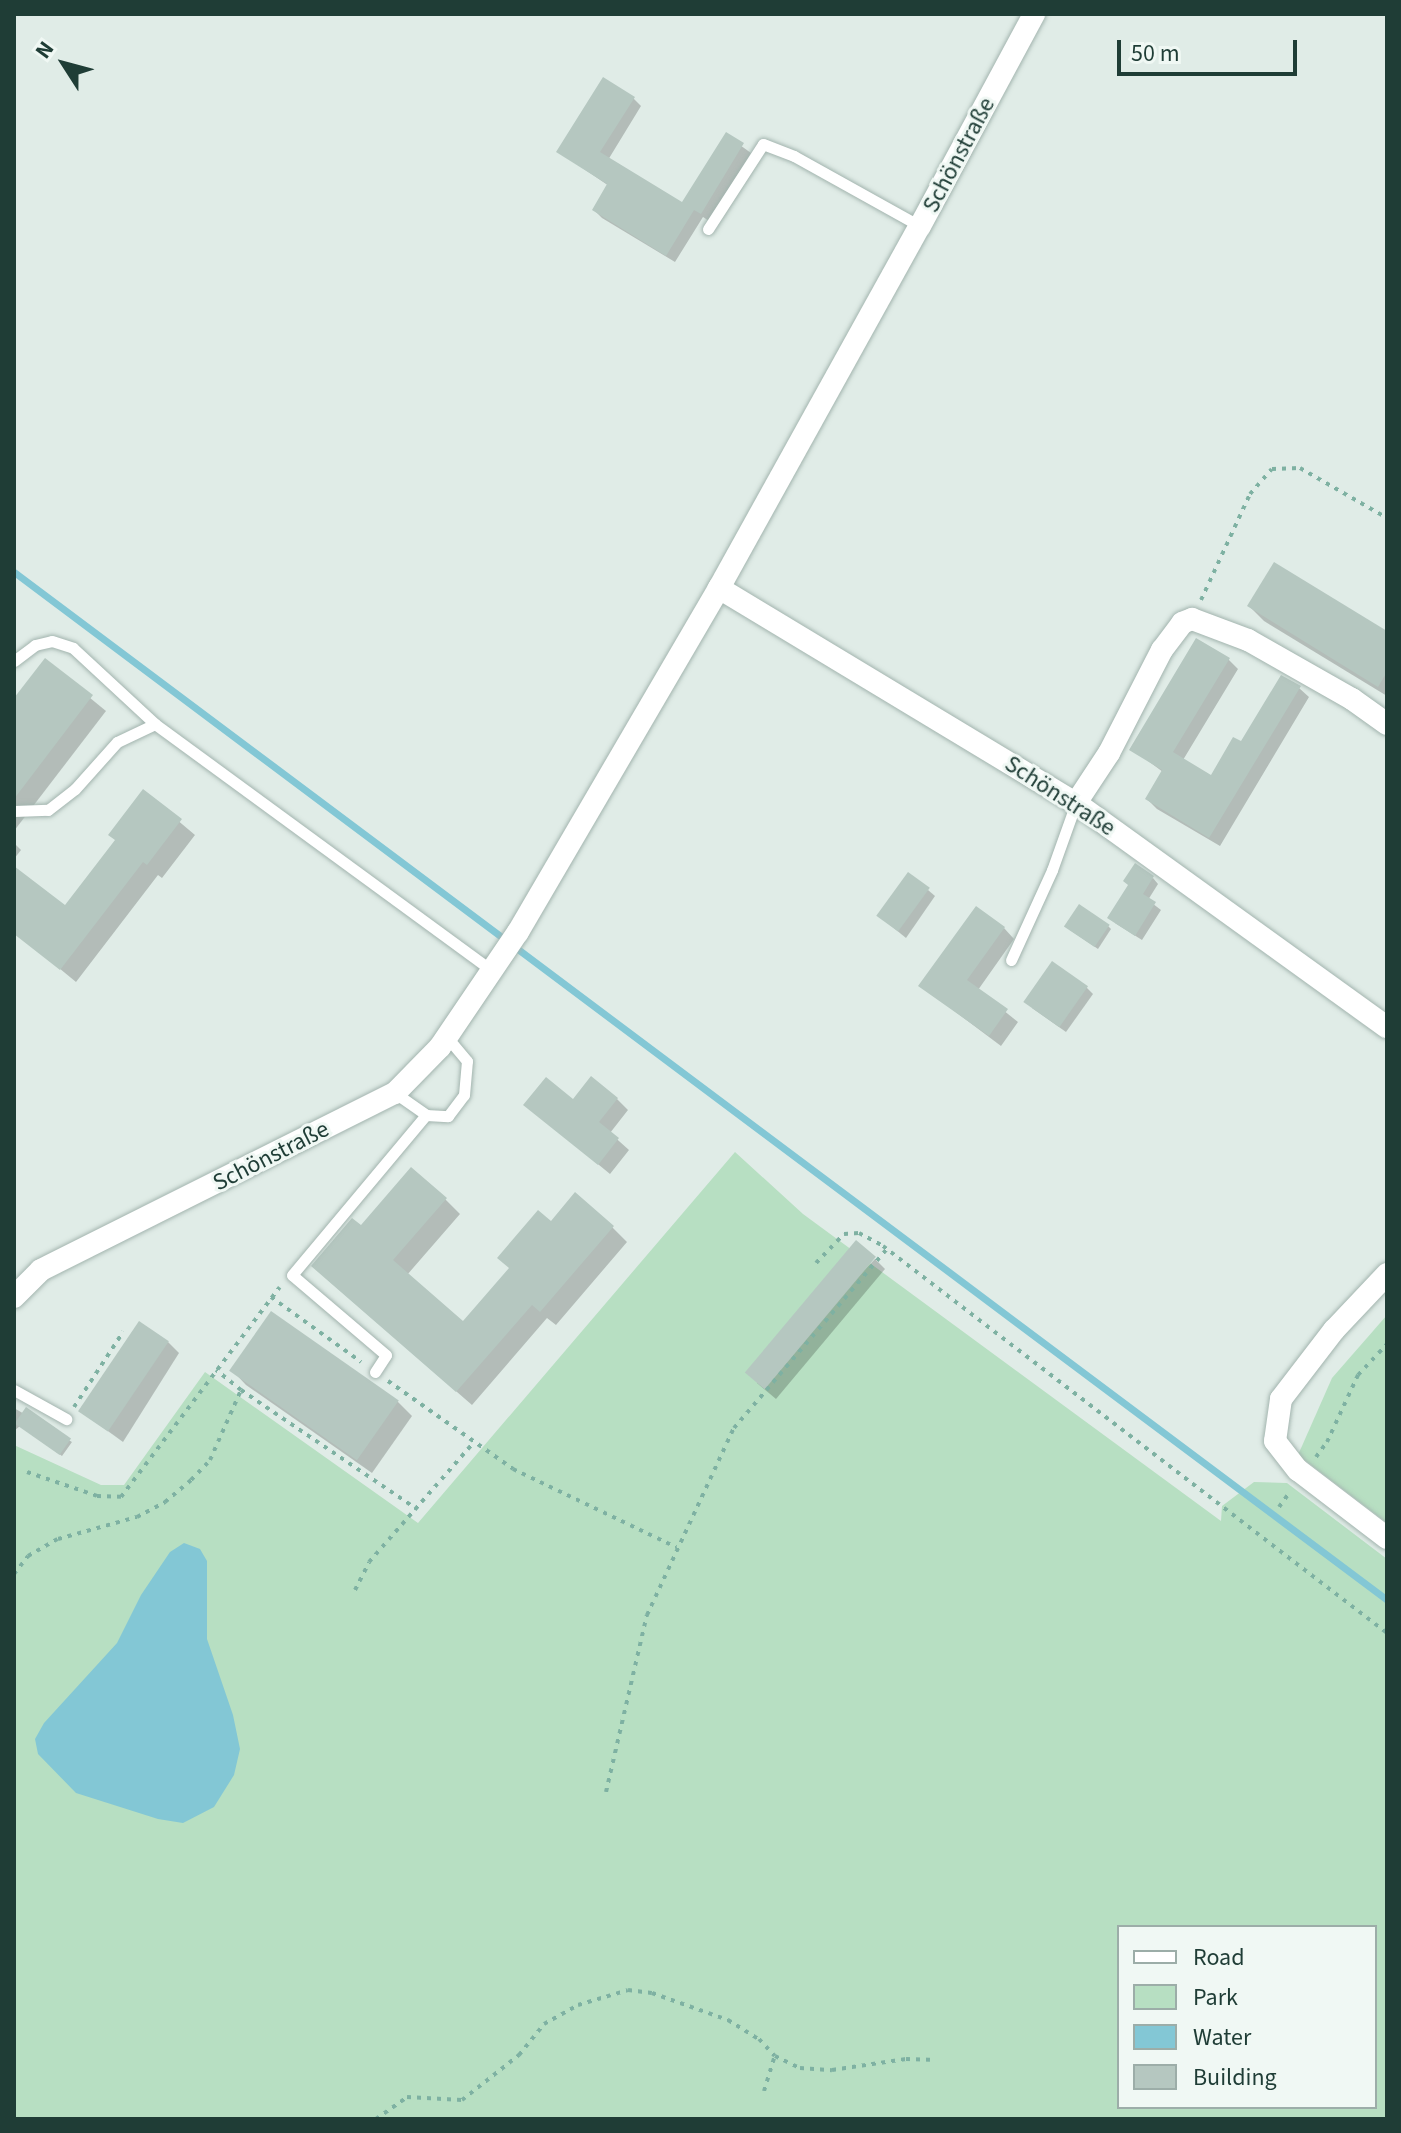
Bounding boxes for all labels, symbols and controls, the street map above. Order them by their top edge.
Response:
north arrow [24,24,104,104]
scale bar [1121,24,1301,74]
text: N [27,35,62,65]
text: 50 m [1131,36,1180,71]
street label: Schönstraße [917,93,1001,217]
street label: Schönstraße [999,750,1121,842]
street label: Schönstraße [208,1115,334,1197]
legend [1117,1925,1377,2109]
text: Road [1193,1940,1245,1975]
text: Park [1193,1980,1238,2015]
text: Water [1193,2020,1251,2055]
text: Building [1193,2060,1277,2095]

